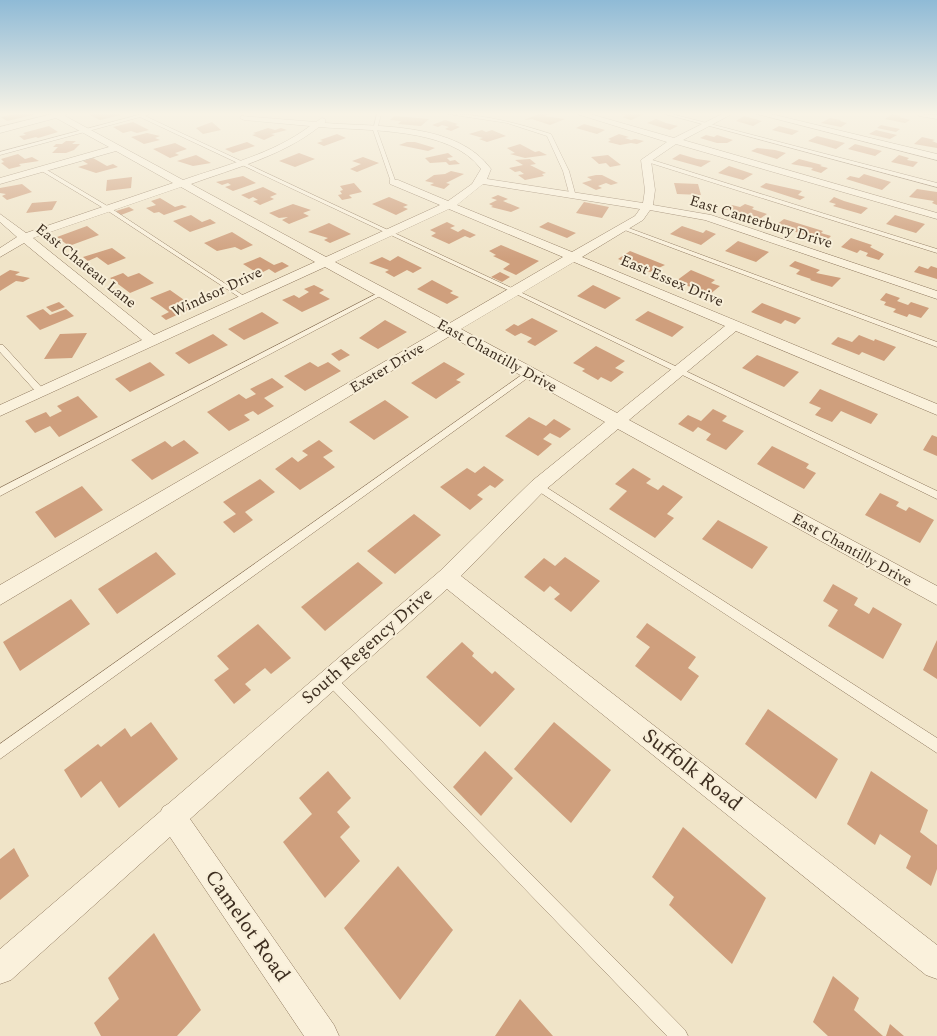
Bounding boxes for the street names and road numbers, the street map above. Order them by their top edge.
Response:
street label: East Canterbury Drive [687,189,835,255]
street label: East Chateau Lane [30,218,142,314]
street label: East Essex Drive [617,249,727,313]
street label: Windsor Drive [168,261,266,323]
street label: East Chantilly Drive [433,313,561,399]
street label: Exeter Drive [345,337,429,399]
street label: East Chantilly Drive [788,507,916,593]
street label: South Regency Drive [295,581,439,711]
street label: Suffolk Road [635,721,749,819]
street label: Camelot Road [196,863,298,989]

